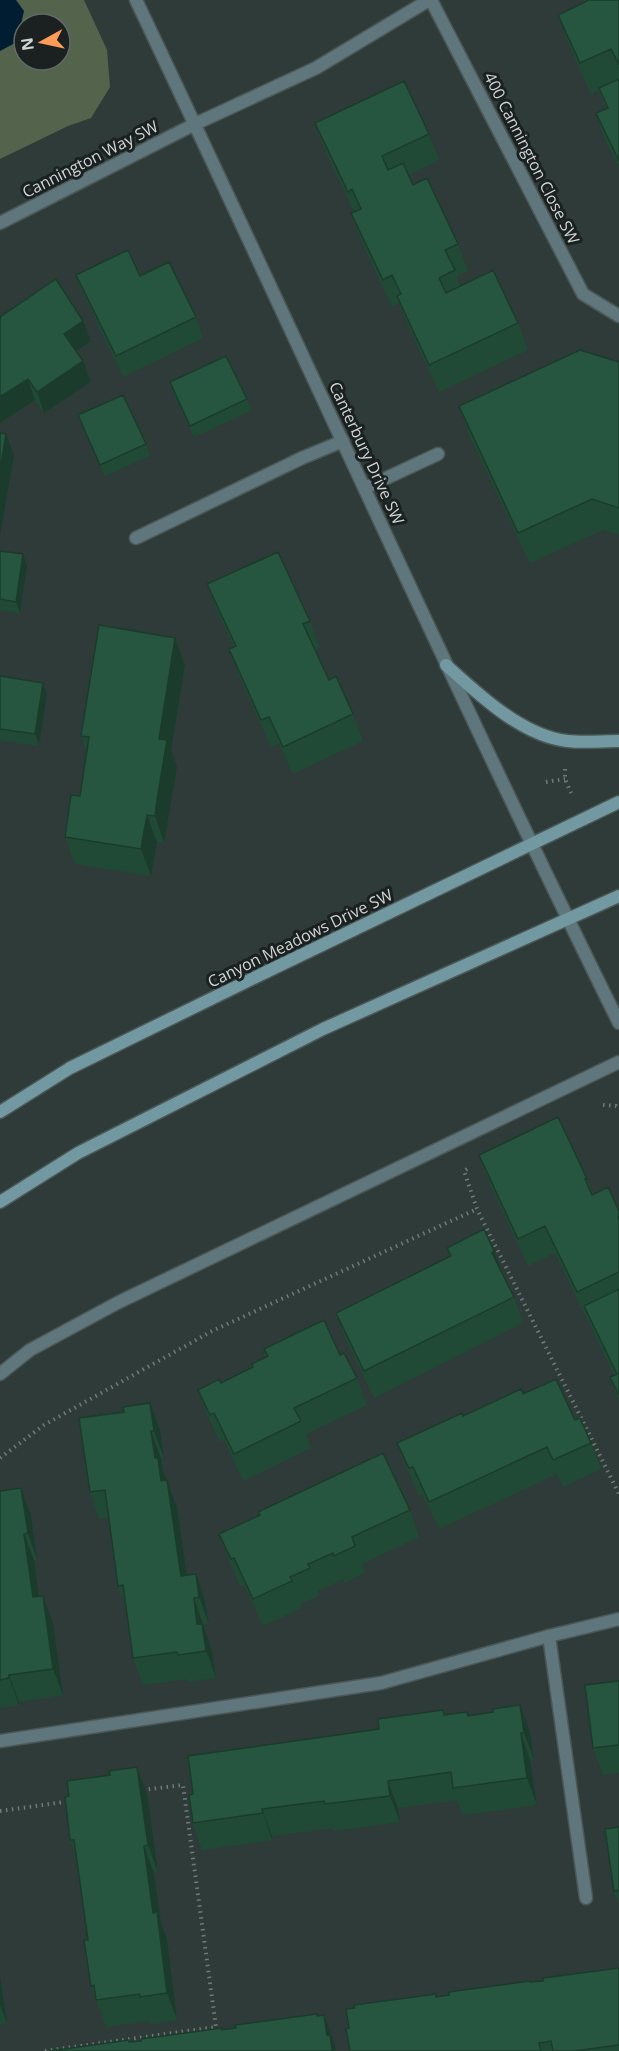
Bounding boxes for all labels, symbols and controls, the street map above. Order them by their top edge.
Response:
north arrow [12,12,72,72]
text: N [15,36,39,52]
street label: 400 Cannington Close SW [479,68,585,248]
street label: Cannington Way SW [18,115,162,203]
street label: Canterbury Drive SW [324,378,410,528]
street label: Canyon Meadows Drive SW [204,883,396,992]

